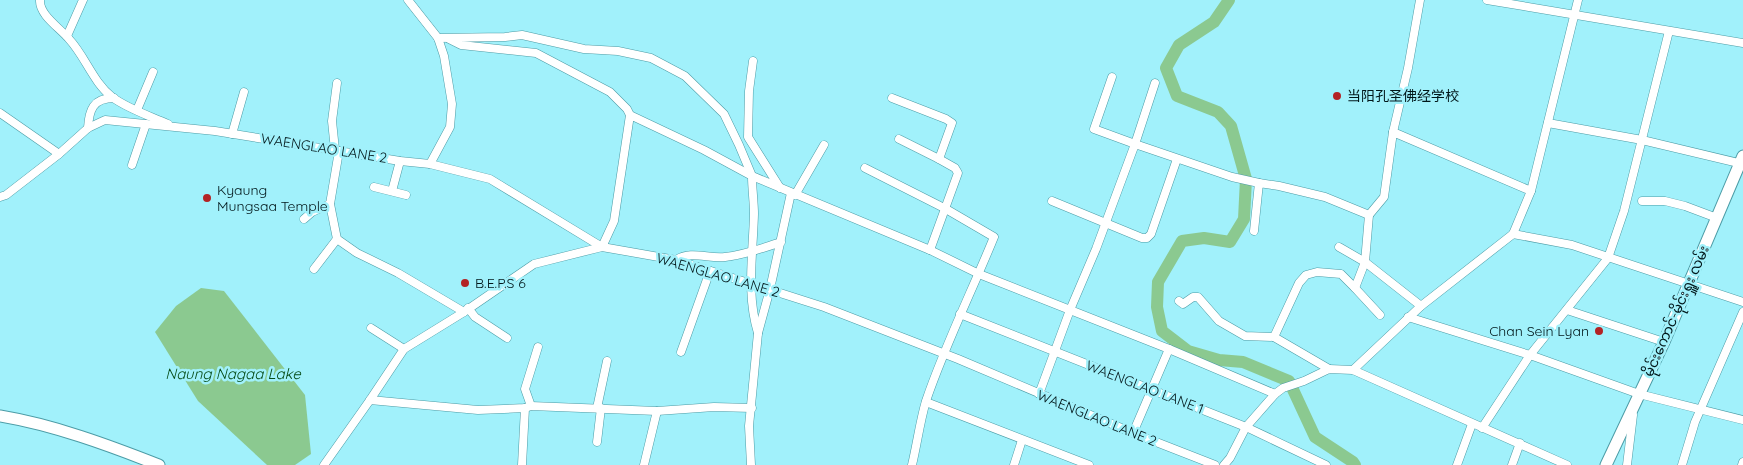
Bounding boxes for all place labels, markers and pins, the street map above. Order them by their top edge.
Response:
place label: 当阳孔圣佛经学校 [1347,87,1459,105]
marker: 当阳孔圣佛经学校 [1331,90,1343,102]
place label: Kyaung Mungsaa Temple [217,181,328,215]
marker: Kyaung Mungsaa Temple [201,192,213,204]
place label: B.E.P.S 6 [475,274,526,292]
marker: B.E.P.S 6 [459,277,471,289]
place label: Chan Sein Lyan [1489,322,1589,340]
marker: Chan Sein Lyan [1593,325,1605,337]

